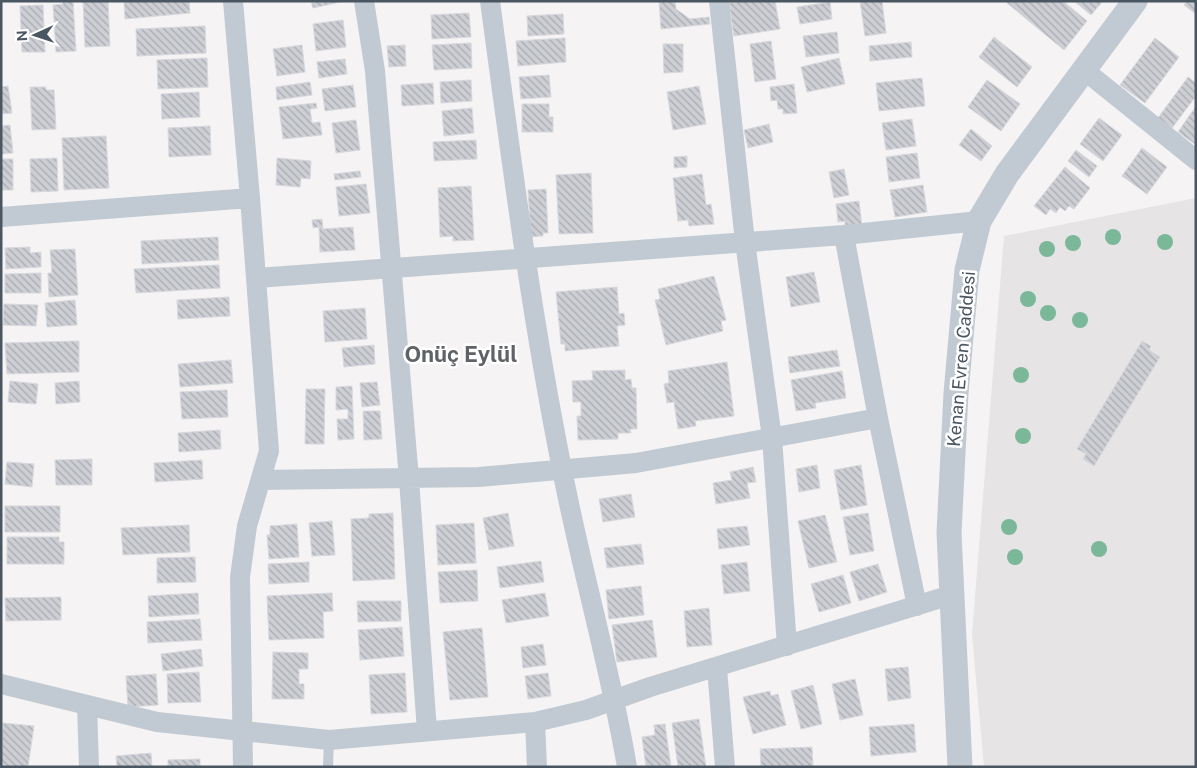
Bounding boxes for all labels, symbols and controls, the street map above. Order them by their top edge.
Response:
north arrow [10,10,60,60]
text: N [14,30,30,42]
street label: Kenan Evren Caddesi [943,270,979,448]
district label: Onüç Eylül [405,341,517,367]

